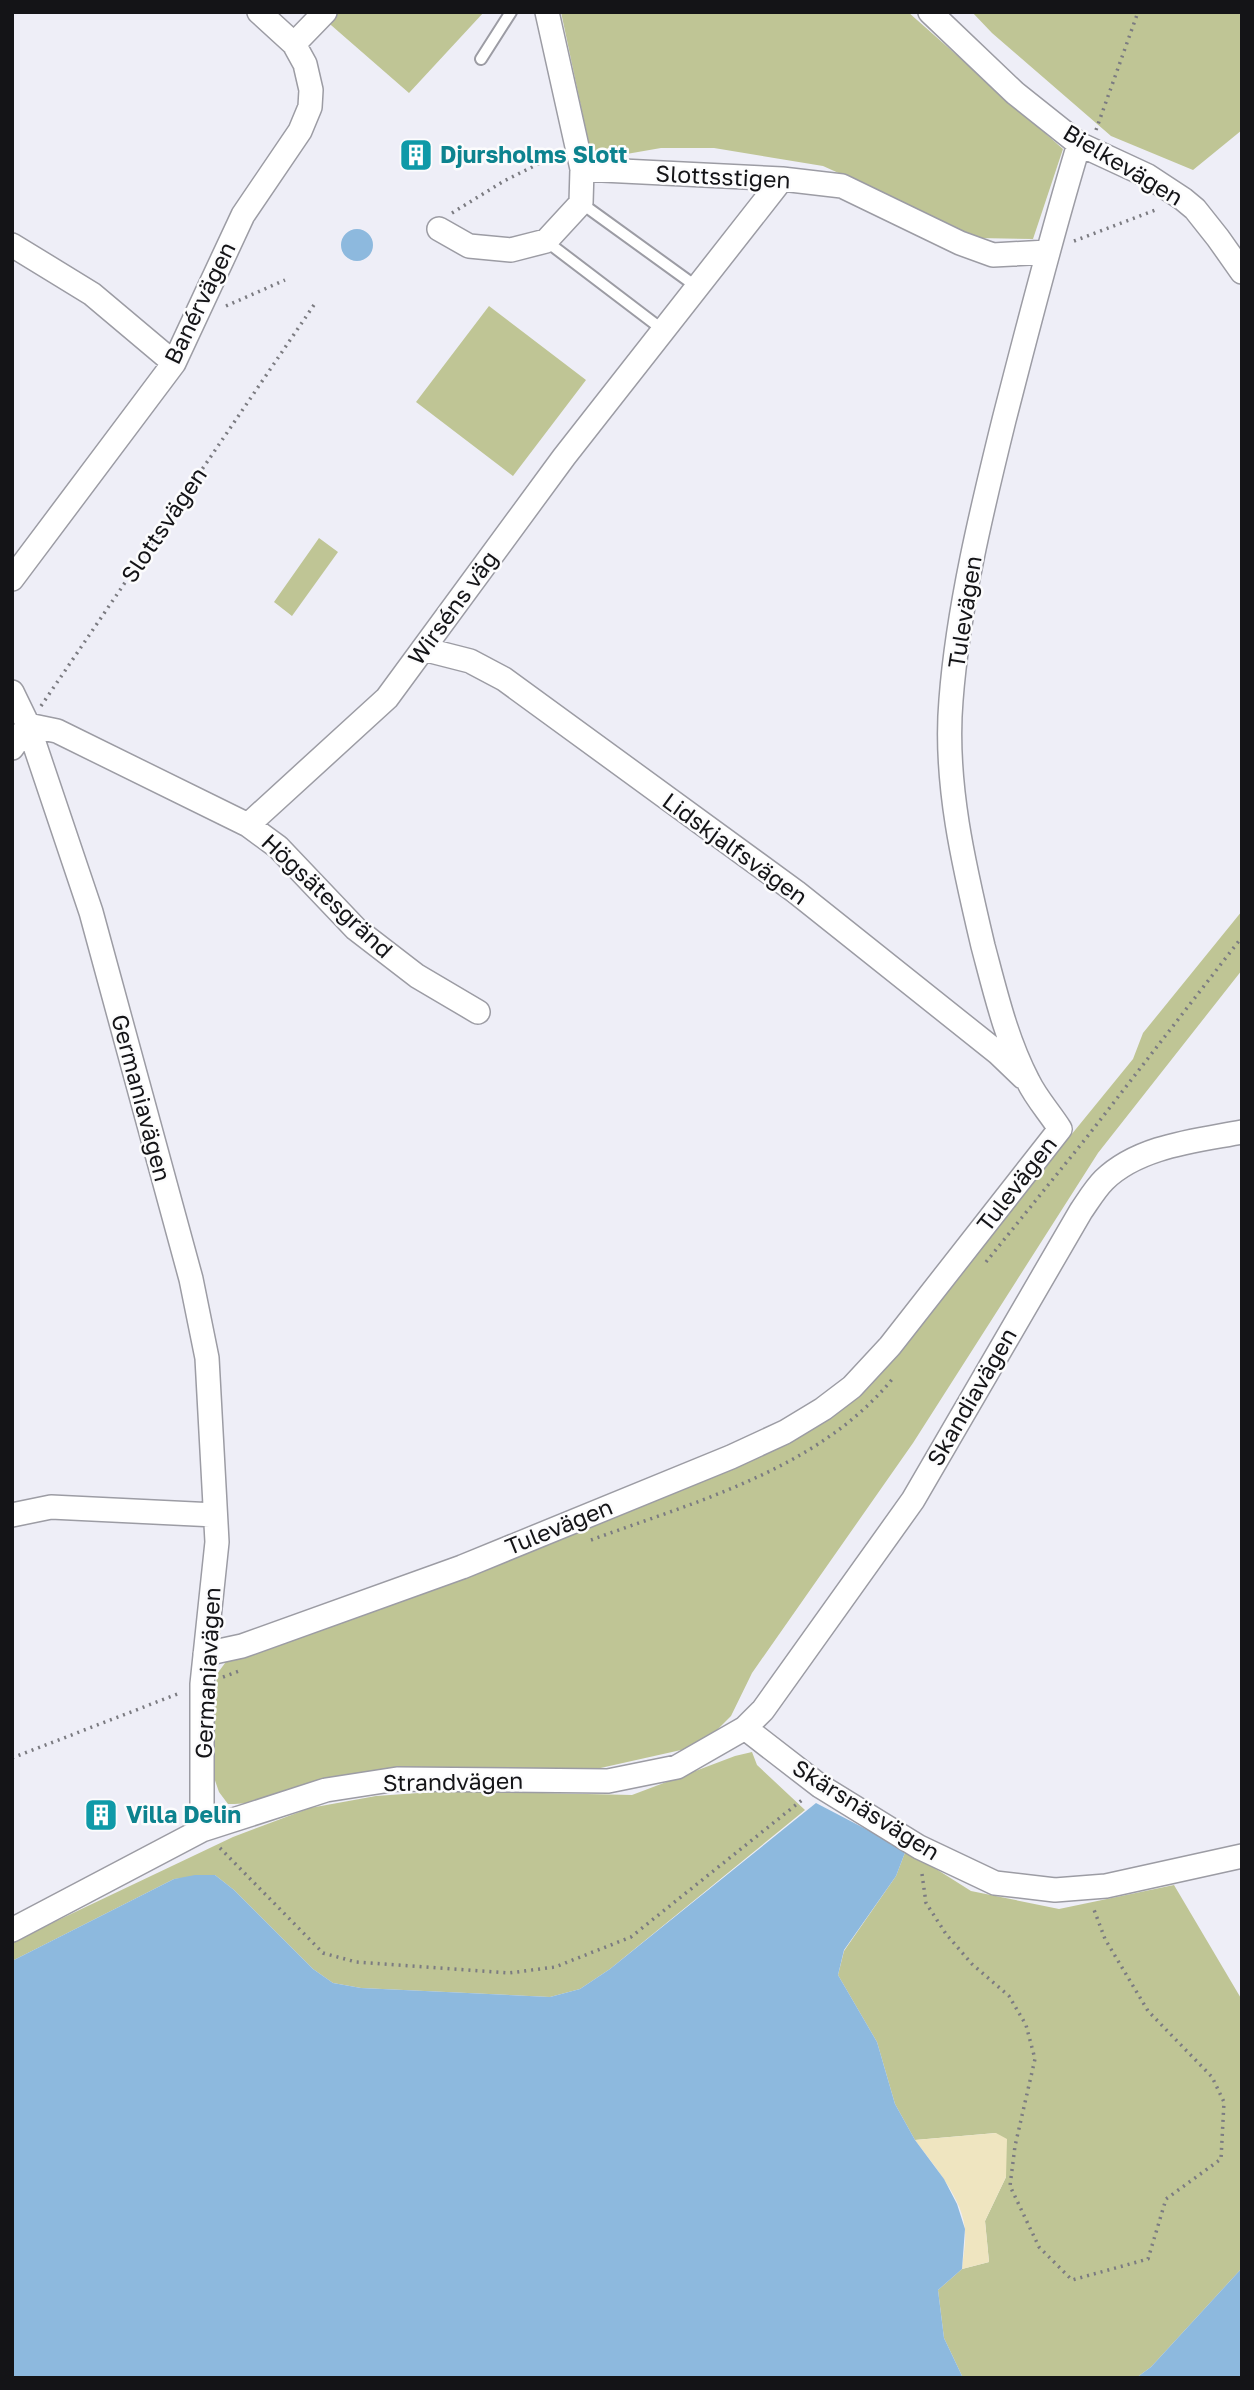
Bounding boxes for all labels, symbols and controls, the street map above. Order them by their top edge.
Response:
street label: Bielkevägen [1059,117,1188,211]
building icon: Djursholms Slott [397,136,435,174]
place label: Djursholms Slott [440,140,627,168]
street label: Slottsstigen [655,158,791,194]
street label: Banérvägen [157,237,241,368]
street label: Slottsvägen [114,461,212,587]
street label: Wirséns väg [401,545,503,670]
street label: Tulevägen [941,554,987,670]
street label: Lidskjalfsvägen [658,786,814,910]
street label: Högsätesgränd [256,827,399,963]
street label: Germaniavägen [106,1011,178,1184]
street label: Tulevägen [970,1130,1062,1237]
street label: Skandiavägen [920,1323,1022,1470]
street label: Tulevägen [501,1492,616,1560]
street label: Germaniavägen [189,1586,225,1759]
street label: Skärsnäsvägen [788,1753,945,1866]
street label: Strandvägen [382,1766,523,1796]
building icon: Villa Delin [82,1796,120,1834]
place label: Villa Delin [126,1800,241,1828]

